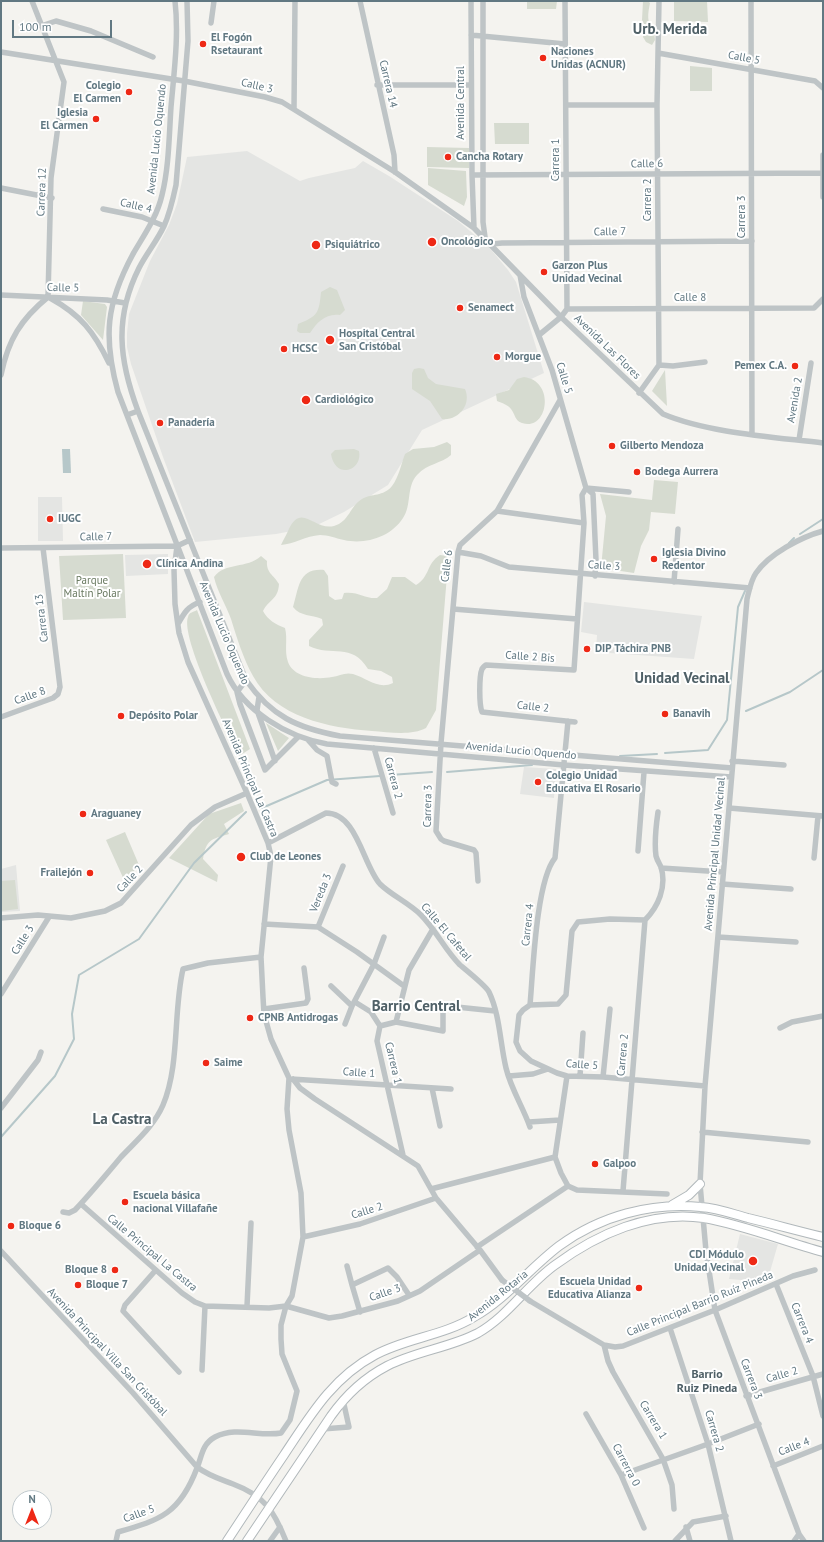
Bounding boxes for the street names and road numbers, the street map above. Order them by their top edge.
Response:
street label: Calle 5 [727,49,761,67]
street label: Carrera 14 [376,59,400,109]
street label: Avenida Central [454,66,468,140]
street label: Calle 3 [240,76,274,96]
street label: Avenida Lucio Oquendo [145,83,169,195]
street label: Carrera 1 [549,139,563,181]
street label: Calle 6 [631,157,663,171]
street label: Carrera 12 [35,167,49,217]
street label: Carrera 2 [641,179,655,221]
street label: Calle 4 [119,196,153,216]
street label: Carrera 3 [735,196,749,238]
street label: Calle 7 [594,225,626,239]
street label: Calle 5 [47,281,79,295]
street label: Calle 8 [674,291,706,305]
street label: Avenida Las Flores [571,312,643,382]
street label: Calle 5 [553,361,575,395]
street label: Avenida 2 [784,376,806,424]
street label: Calle 7 [80,530,112,544]
street label: Calle 6 [438,549,456,583]
street label: Calle 3 [587,558,621,574]
street label: Avenida Lucio Oquendo [196,579,252,687]
street label: Carrera 13 [32,593,52,643]
street label: Calle 2 Bis [505,649,555,665]
street label: Calle 8 [12,684,48,708]
street label: Calle 2 [516,699,550,715]
street label: Avenida Principal La Castra [219,717,281,839]
street label: Avenida Lucio Oquendo [465,740,577,762]
street label: Carrera 2 [381,756,405,800]
street label: Avenida Principal Unidad Vecinal [702,777,728,931]
street label: Carrera 3 [421,785,435,827]
street label: Calle 2 [114,863,146,895]
street label: Vereda 3 [307,872,335,914]
street label: Calle El Cafetal [418,900,474,964]
street label: Carrera 4 [519,903,537,947]
street label: Calle 3 [9,923,37,957]
street label: Carrera 2 [615,1033,631,1077]
street label: Carrera 1 [382,1041,404,1085]
street label: Calle 5 [565,1057,599,1073]
street label: Calle 1 [342,1065,376,1081]
street label: Calle 2 [350,1200,384,1222]
street label: Calle Principal La Castra [104,1211,200,1295]
street label: Avenida Rotaria [465,1268,531,1324]
street label: Calle Principal Barrio Ruíz Pineda [625,1269,775,1339]
street label: Calle 3 [367,1281,403,1305]
street label: Avenida Principal Villa San Cristóbal [44,1285,170,1419]
street label: Carrera 4 [788,1301,816,1345]
street label: Carrera 3 [737,1357,765,1401]
street label: Calle 2 [765,1364,799,1386]
street label: Carrera 1 [636,1398,670,1442]
street label: Carrera 2 [702,1409,726,1453]
street label: Calle 4 [776,1435,812,1459]
street label: Carrerra 0 [609,1441,643,1489]
street label: Calle 5 [121,1502,157,1526]

